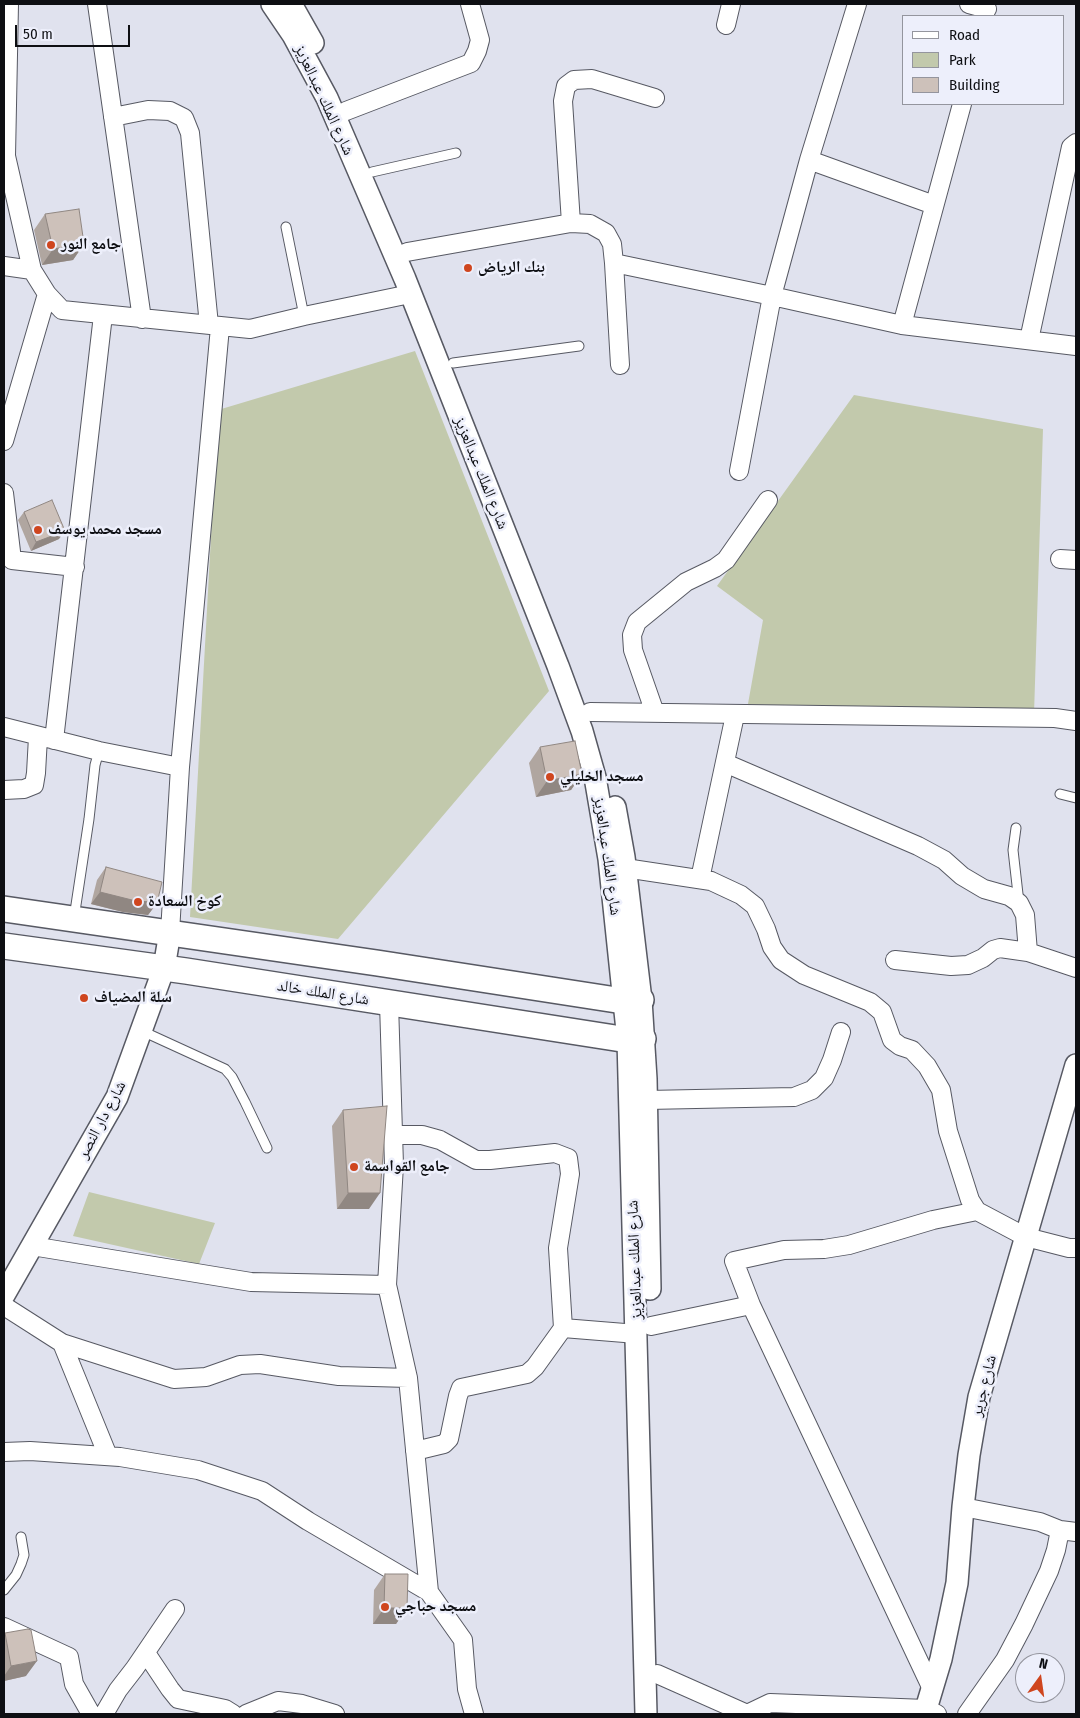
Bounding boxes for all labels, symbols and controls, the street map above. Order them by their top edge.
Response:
scale bar [18,15,132,47]
legend [902,15,1065,105]
text: 50 m [23,25,53,43]
text: Road [949,26,980,44]
street label: شارع الملك عبدالعزيز [290,42,358,158]
text: Park [949,51,976,69]
text: Building [949,76,1000,94]
place label: جامع النور [61,235,121,255]
marker: جامع النور [45,239,57,251]
place label: بنك الرياض [478,258,545,278]
marker: بنك الرياض [462,262,474,274]
street label: شارع الملك عبدالعزيز [450,414,512,532]
place label: مسجد محمد يوسف [48,520,162,540]
marker: مسجد محمد يوسف [32,524,44,536]
place label: مسجد الخليلي [560,767,643,787]
marker: مسجد الخليلي [544,771,556,783]
street label: شارع الملك عبدالعزيز [589,795,625,917]
place label: كوخ السعادة [148,892,221,912]
marker: كوخ السعادة [132,896,144,908]
street label: شارع الملك خالد [276,976,370,1010]
place label: سلة المضياف [94,988,172,1008]
marker: سلة المضياف [78,992,90,1004]
street label: شارع دار النصر [73,1078,131,1162]
place label: جامع القواسمة [364,1157,450,1177]
marker: جامع القواسمة [348,1161,360,1173]
street label: شارع الملك عبدالعزيز [623,1200,647,1320]
street label: شارع جرير [967,1353,1001,1419]
place label: مسجد حباجي [395,1597,476,1617]
marker: مسجد حباجي [379,1601,391,1613]
north arrow [1015,1653,1065,1703]
text: N [1037,1655,1050,1673]

